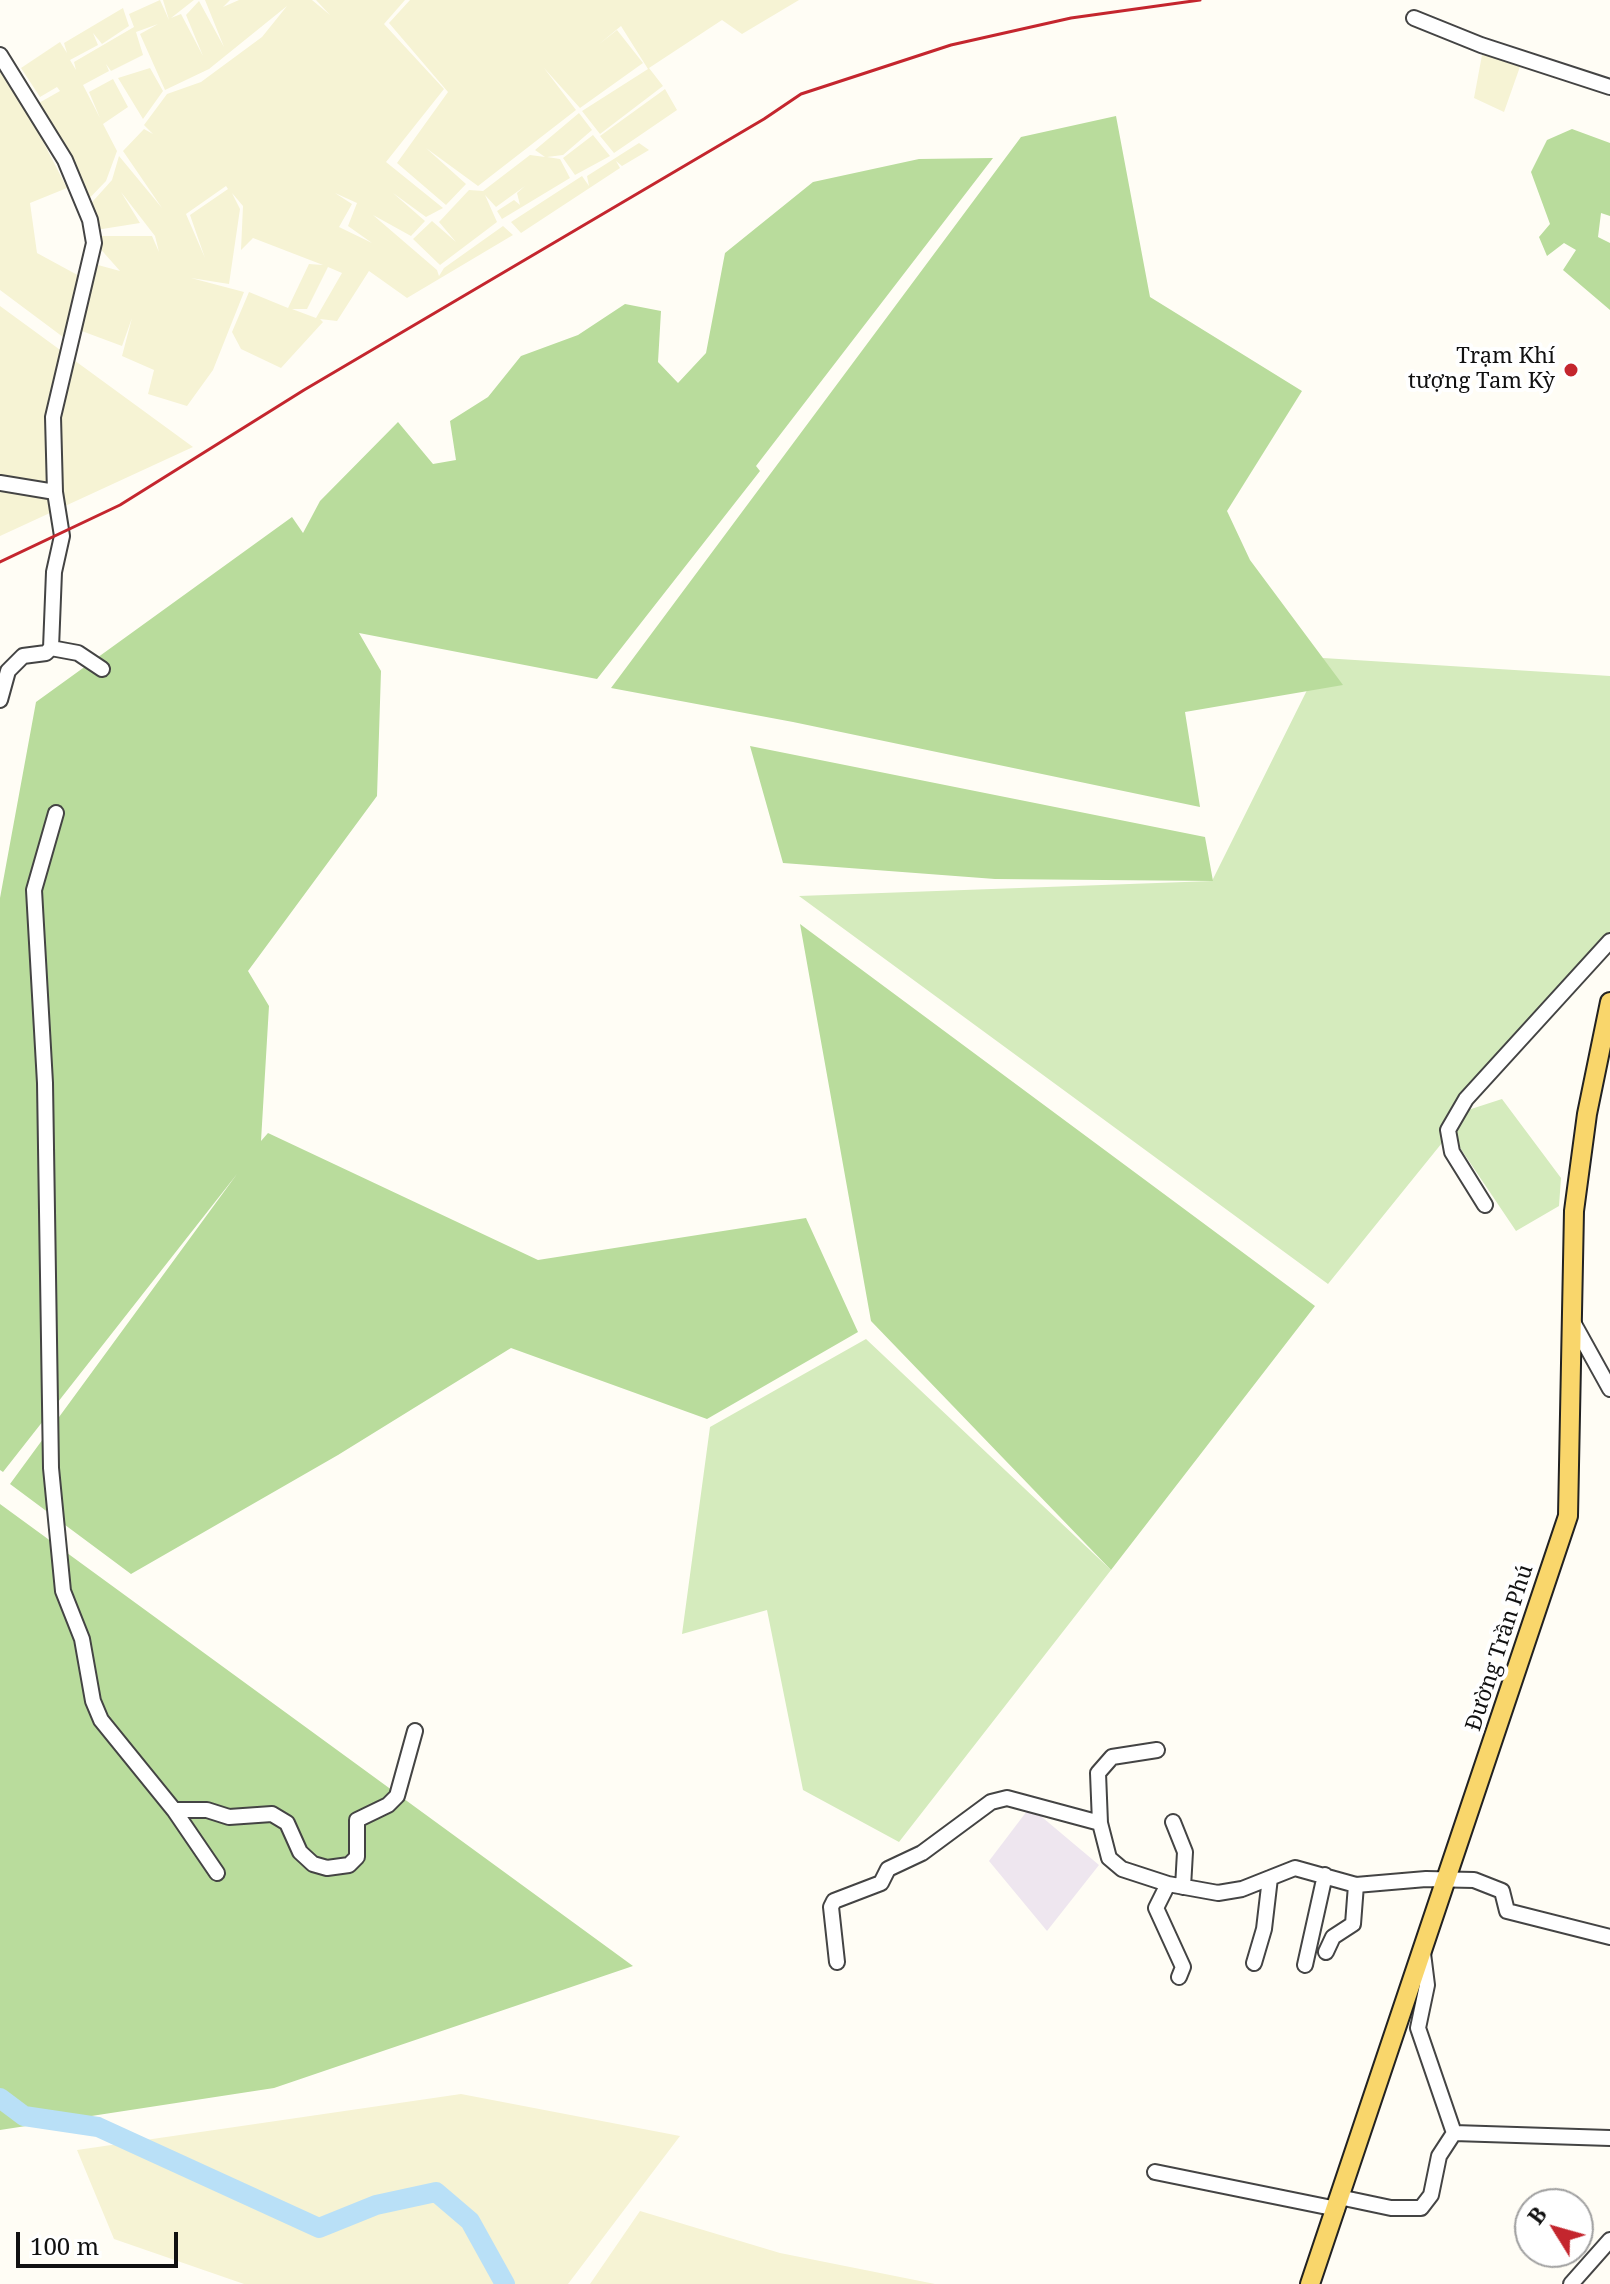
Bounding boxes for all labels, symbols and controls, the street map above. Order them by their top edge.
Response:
place label: Trạm Khí tượng Tam Kỳ [1408,344,1555,396]
marker: Trạm Khí tượng Tam Kỳ [1562,361,1580,379]
street label: Đường Trần Phú [1461,1561,1539,1735]
north arrow [1514,2188,1594,2268]
text: B [1520,2200,1553,2230]
scale bar [20,2216,182,2266]
text: 100 m [30,2229,99,2262]

